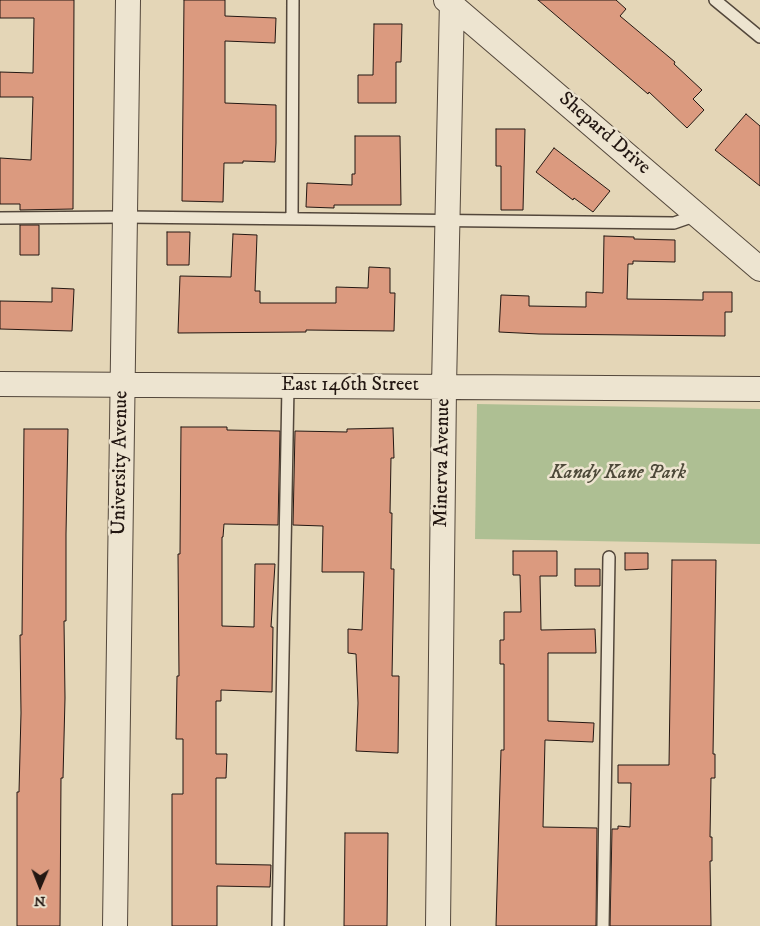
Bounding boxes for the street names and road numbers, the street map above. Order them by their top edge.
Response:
street label: Shepard Drive [553,88,655,180]
street label: East 146th Street [281,374,419,398]
street label: University Avenue [108,390,134,536]
street label: Minerva Avenue [430,398,456,528]

